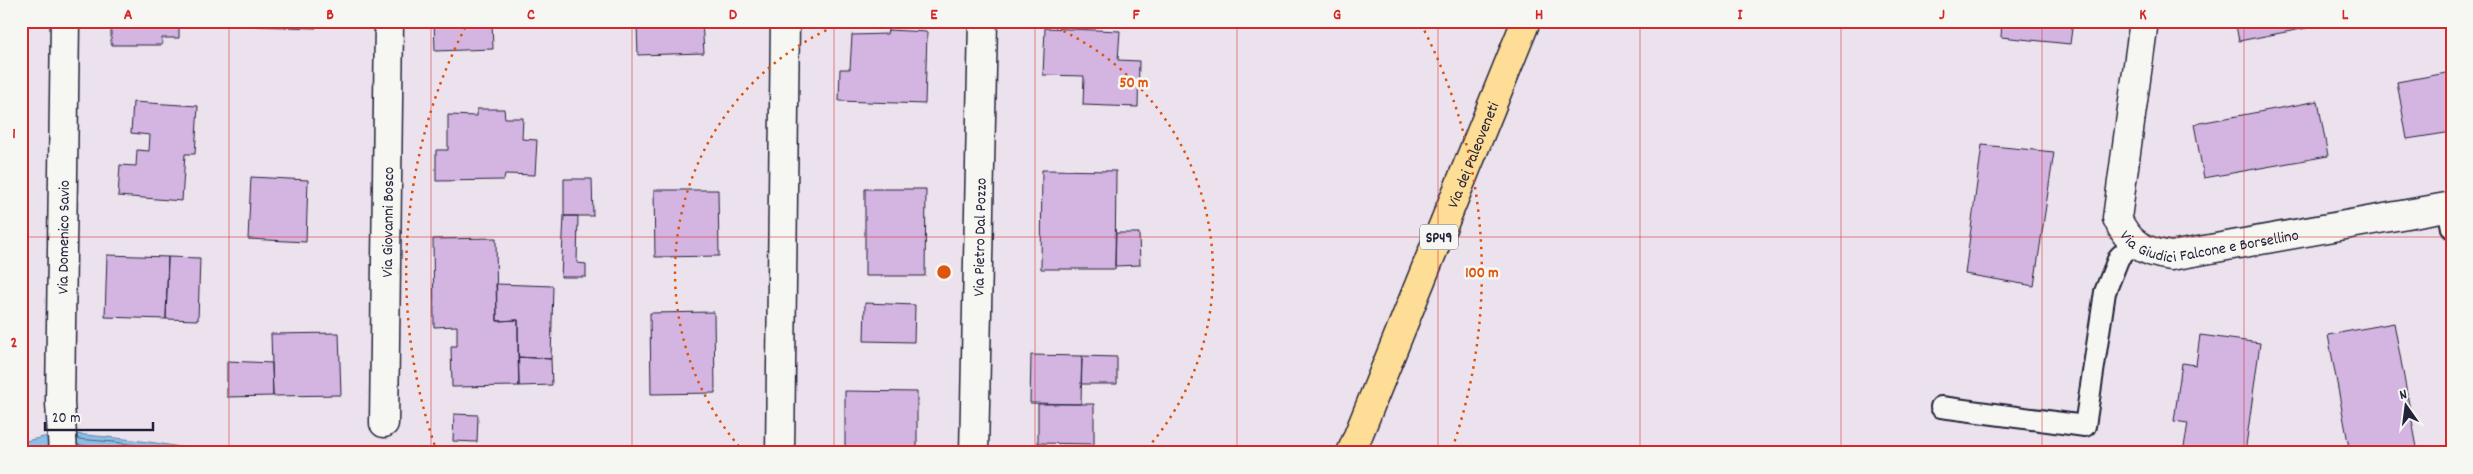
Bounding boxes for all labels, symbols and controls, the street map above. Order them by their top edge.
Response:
text: A [124,4,133,27]
text: B [326,4,334,27]
text: C [527,4,535,27]
text: D [729,4,738,27]
text: E [930,4,938,27]
text: F [1132,4,1140,27]
text: G [1333,4,1341,27]
text: H [1535,4,1543,27]
text: I [1738,4,1744,27]
text: J [1939,4,1945,27]
text: K [2139,4,2147,27]
text: L [2342,4,2349,27]
text: 50 m [1120,73,1148,95]
street label: Via dei Paleoveneti [1442,99,1506,212]
text: 1 [12,123,16,146]
street label: Via Giovanni Bosco [377,167,401,278]
street label: Via Pietro Dal Pozzo [968,178,994,297]
street label: Via Domenico Savio [52,180,77,294]
street label: Via Giudici Falcone e Borsellino [2122,216,2306,242]
road number: SP49 [1420,224,1458,250]
text: Via Giudici Falcone e Borsellino [2113,225,2301,270]
centre of rings [935,263,953,281]
text: 100 m [1465,263,1499,285]
text: 2 [11,332,18,355]
north arrow [2380,382,2430,432]
text: N [2398,385,2409,406]
scale bar [45,399,152,431]
text: 20 m [52,408,80,430]

